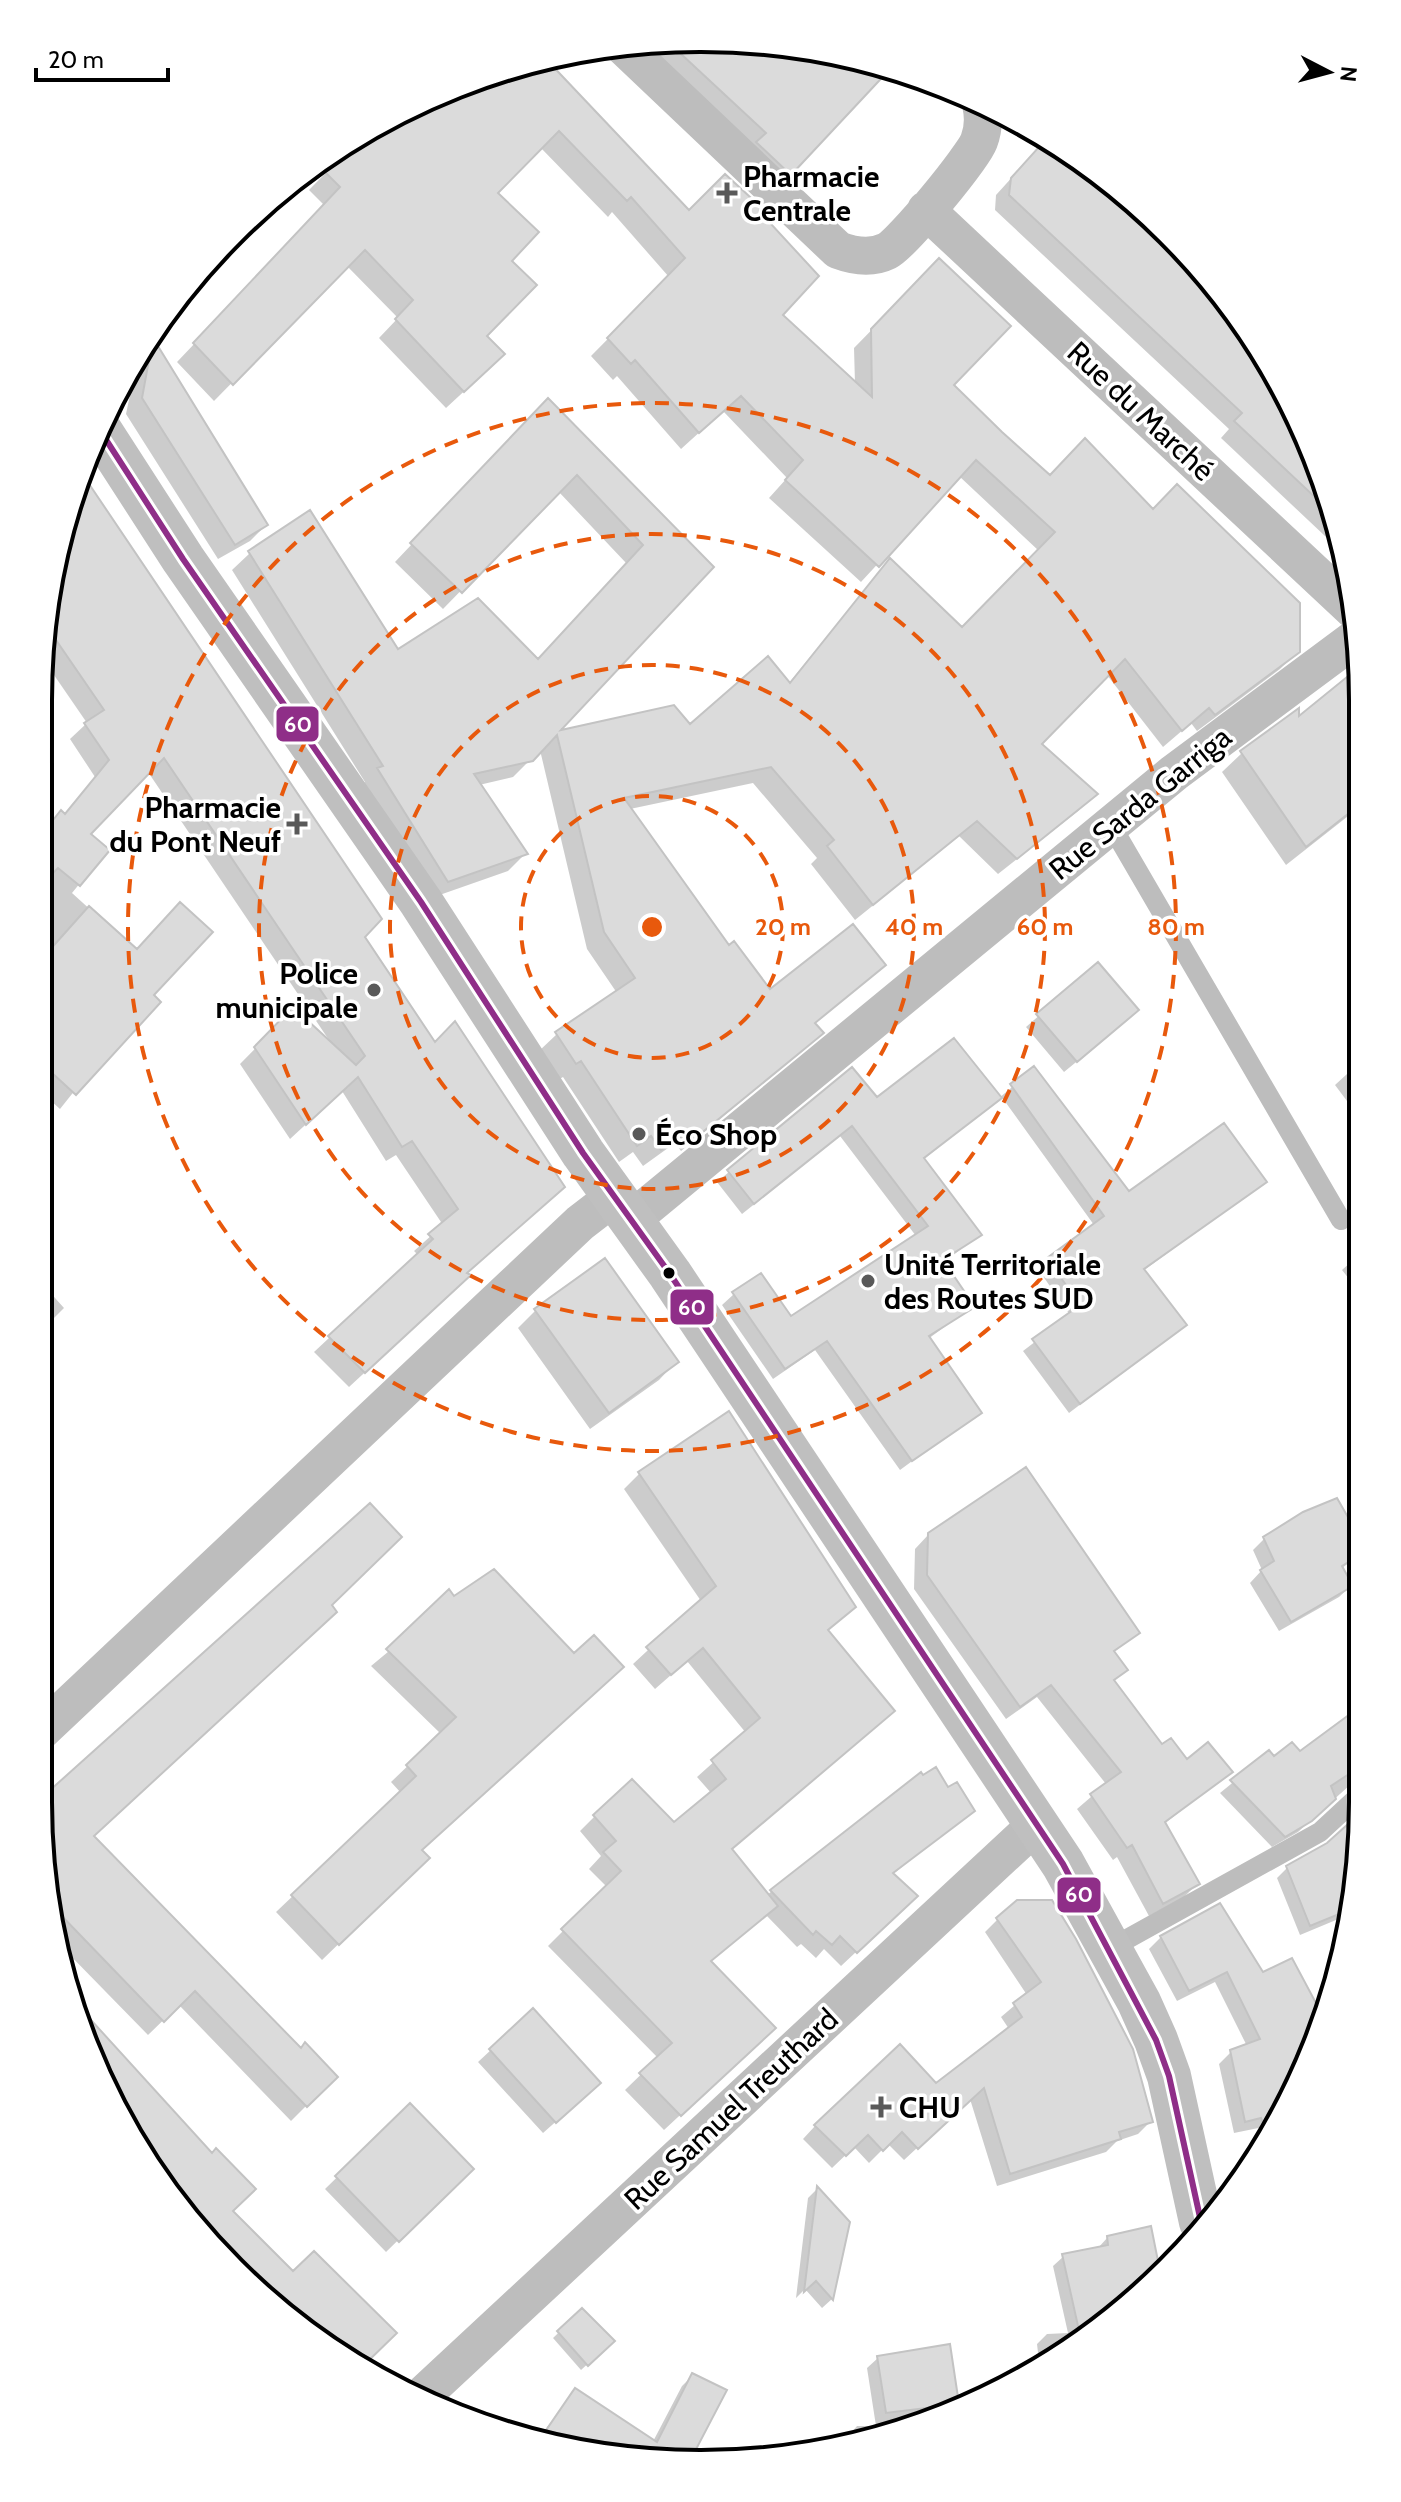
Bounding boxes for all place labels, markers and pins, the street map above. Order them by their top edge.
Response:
place label: Pharmacie Centrale [743,158,879,229]
marker: Pharmacie Centrale [718,184,736,202]
place label: Pharmacie du Pont Neuf [109,789,281,860]
marker: Pharmacie du Pont Neuf [288,815,306,833]
centre of rings [638,913,666,941]
place label: Police municipale [216,955,358,1026]
marker: Police municipale [365,981,383,999]
place label: Éco Shop [655,1116,777,1153]
marker: Éco Shop [630,1125,648,1143]
place label: Unité Territoriale des Routes SUD [884,1246,1101,1317]
unlabelled marker [661,1265,677,1281]
marker: Unité Territoriale des Routes SUD [859,1272,877,1290]
place label: CHU [899,2089,961,2126]
marker: CHU [870,2096,892,2118]

